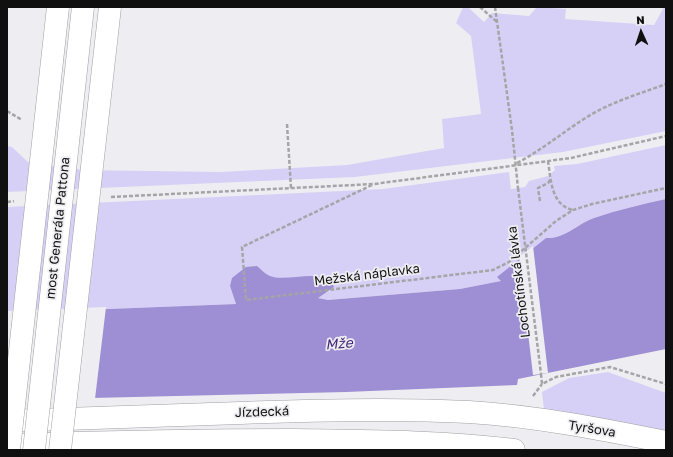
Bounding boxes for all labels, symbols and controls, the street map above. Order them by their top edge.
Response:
north arrow [621,12,661,52]
text: N [636,13,645,26]
street label: most Generála Pattona [43,156,73,300]
street label: Lochotínská lávka [504,225,534,339]
street label: Mežská náplavka [313,261,421,289]
water label: Mže [325,334,353,354]
street label: Jízdecká [234,403,290,421]
street label: Tyršova [567,418,617,440]

